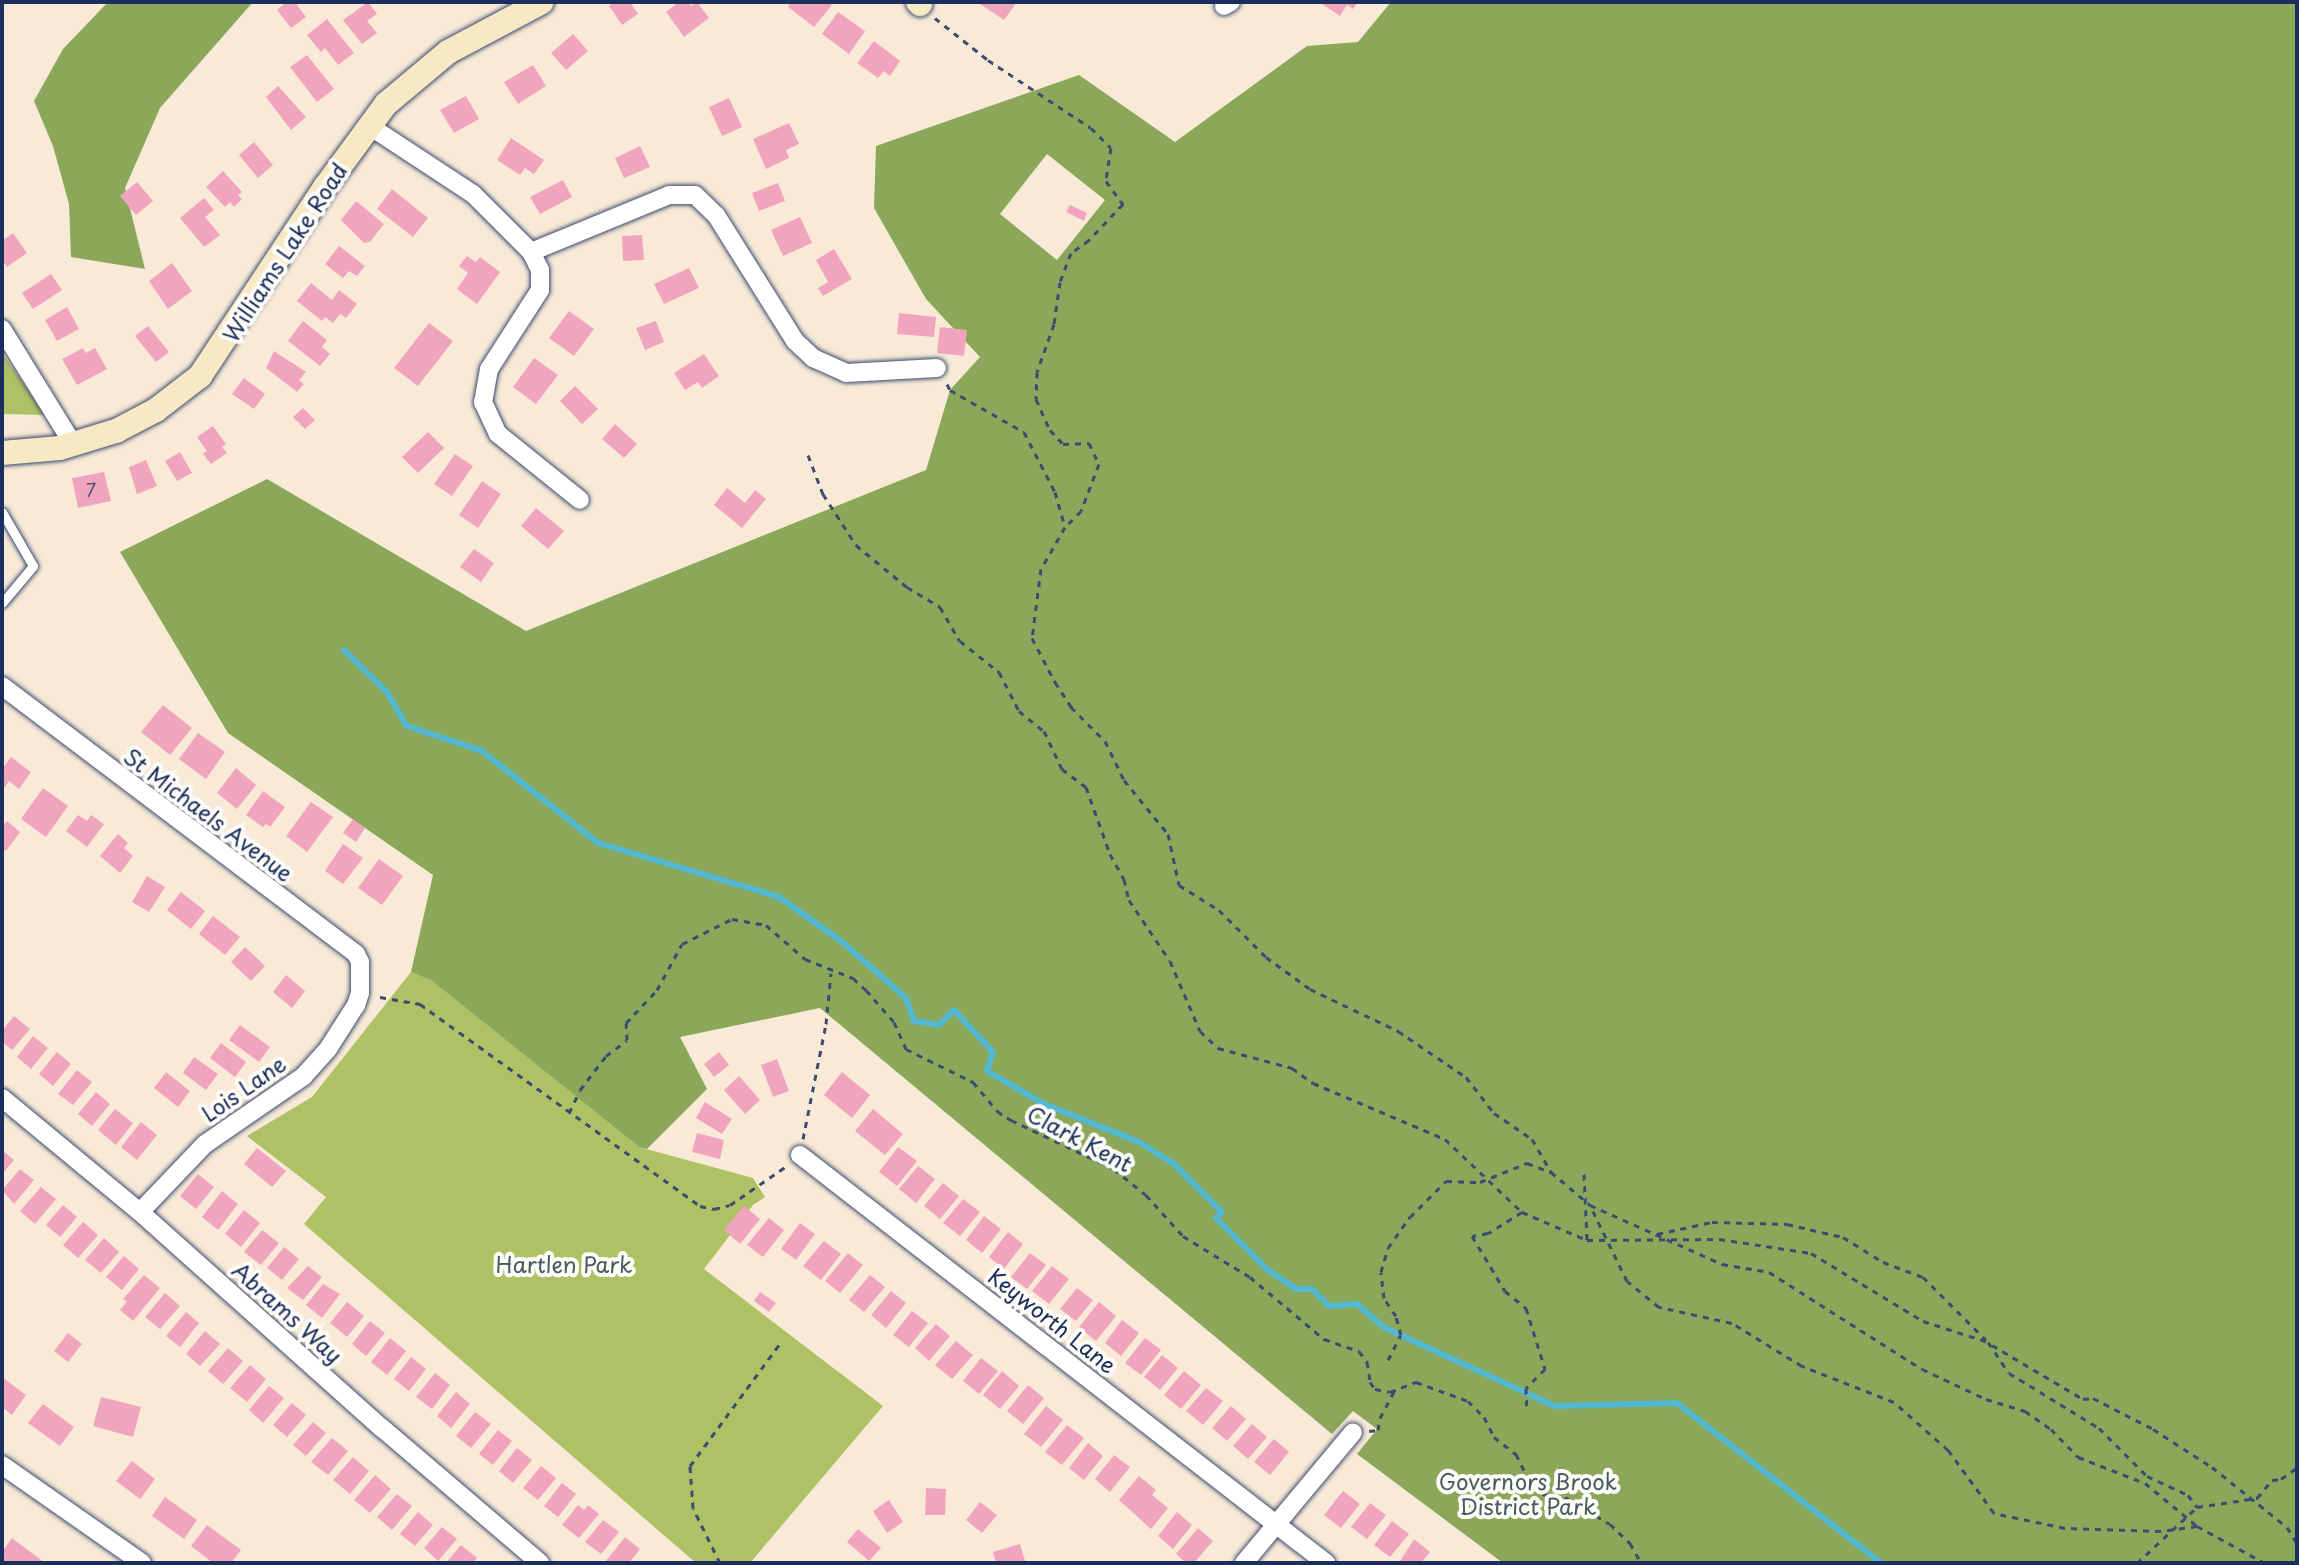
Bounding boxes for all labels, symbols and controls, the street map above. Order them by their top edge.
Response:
street label: Williams Lake Road [216,157,352,347]
house number: 7 [86,479,96,501]
street label: St Michaels Avenue [120,742,298,886]
street label: Lois Lane [196,1049,290,1127]
street label: Clark Kent [1023,1099,1137,1177]
park label: Hartlen Park [495,1251,633,1277]
street label: Abrams Way [228,1256,348,1368]
street label: Keyworth Lane [983,1261,1123,1379]
park label: Governors Brook District Park [1438,1467,1618,1518]

